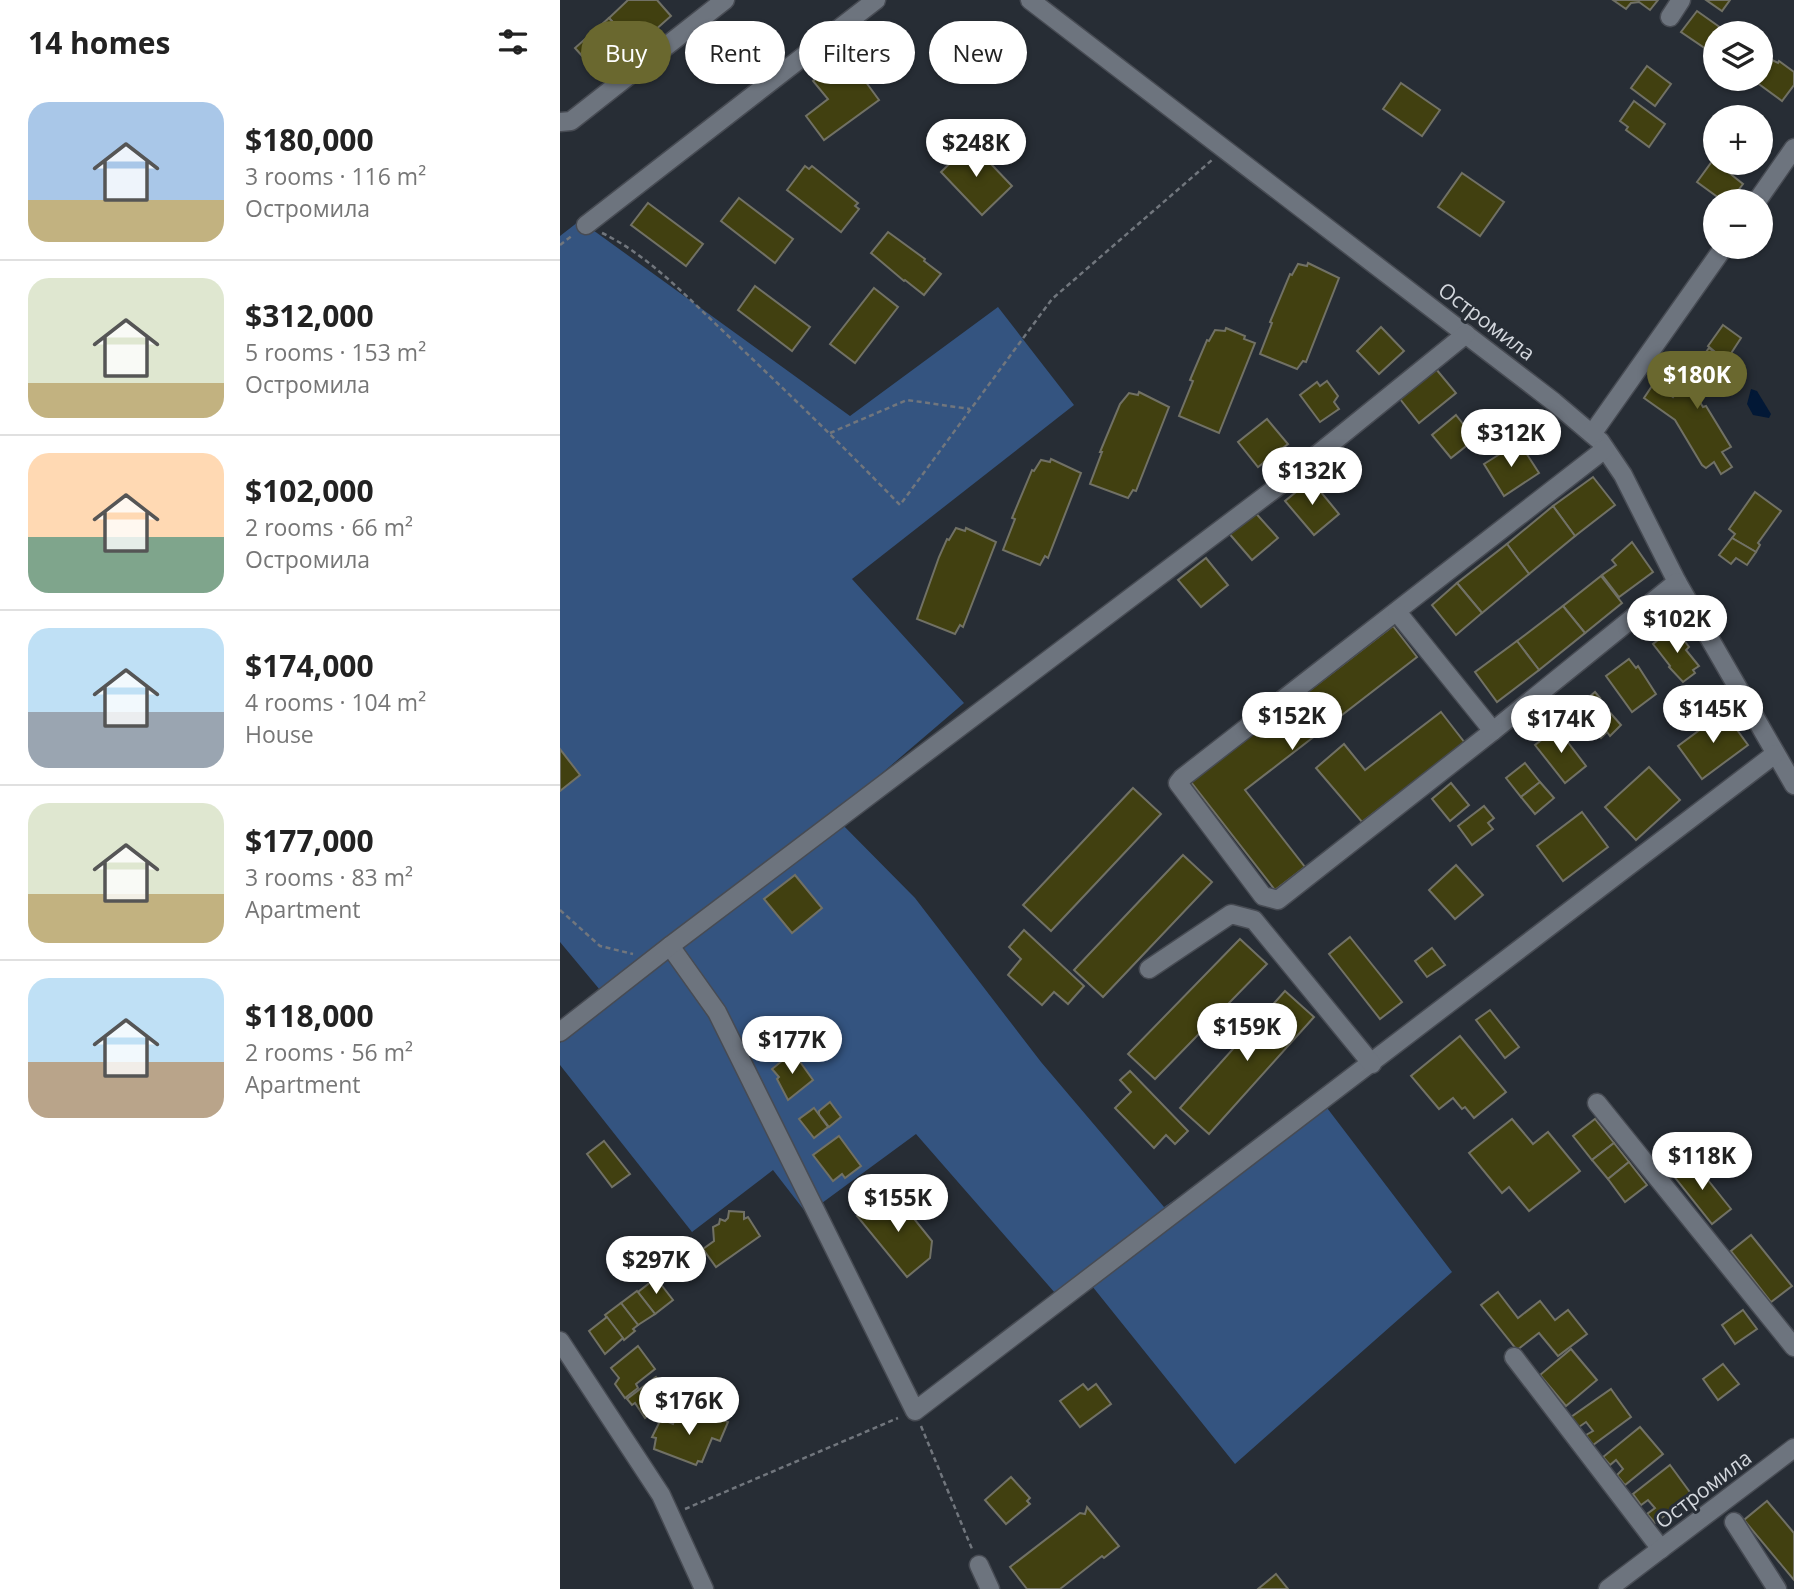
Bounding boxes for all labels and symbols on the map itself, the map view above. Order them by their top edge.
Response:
pin: $248K [927,120,1025,179]
street label: Остромила [1433,275,1541,367]
pin: $180K [1648,352,1746,411]
pin: $312K [1462,410,1560,469]
pin: $132K [1263,448,1361,507]
pin: $102K [1628,596,1726,655]
pin: $145K [1664,686,1762,745]
pin: $152K [1243,692,1341,752]
pin: $174K [1512,696,1610,755]
pin: $159K [1198,1004,1296,1063]
pin: $177K [743,1016,841,1076]
pin: $118K [1653,1132,1751,1192]
pin: $155K [849,1174,947,1234]
pin: $297K [607,1236,705,1296]
pin: $176K [640,1378,738,1437]
street label: Остромила [1649,1443,1757,1535]

